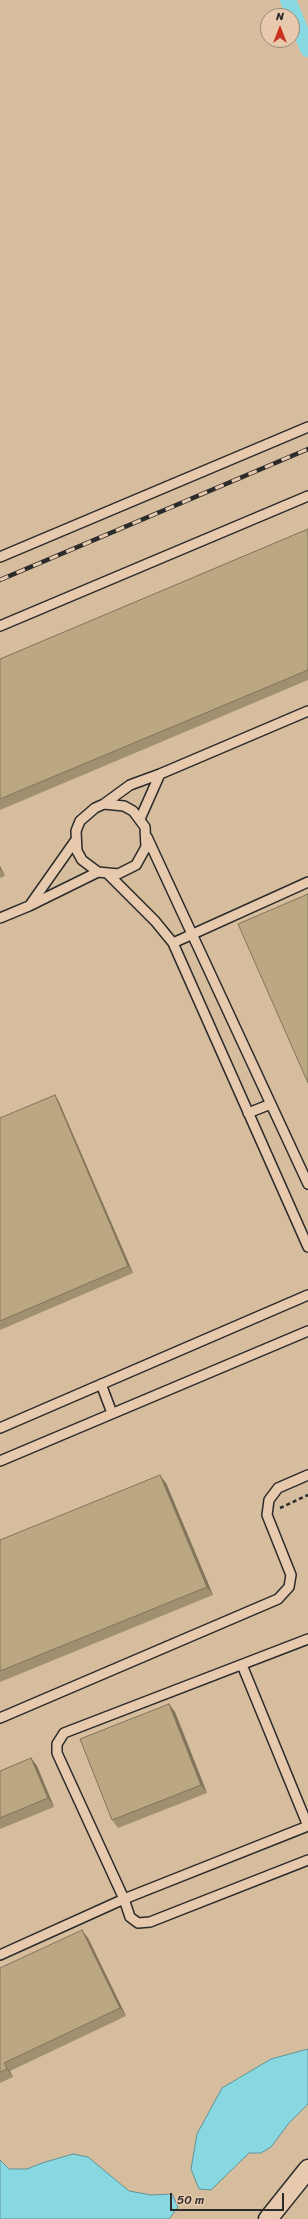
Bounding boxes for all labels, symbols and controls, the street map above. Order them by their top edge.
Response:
text: N [276,7,284,26]
north arrow [260,8,300,48]
scale bar [172,2185,286,2211]
text: 50 m [177,2189,204,2211]

